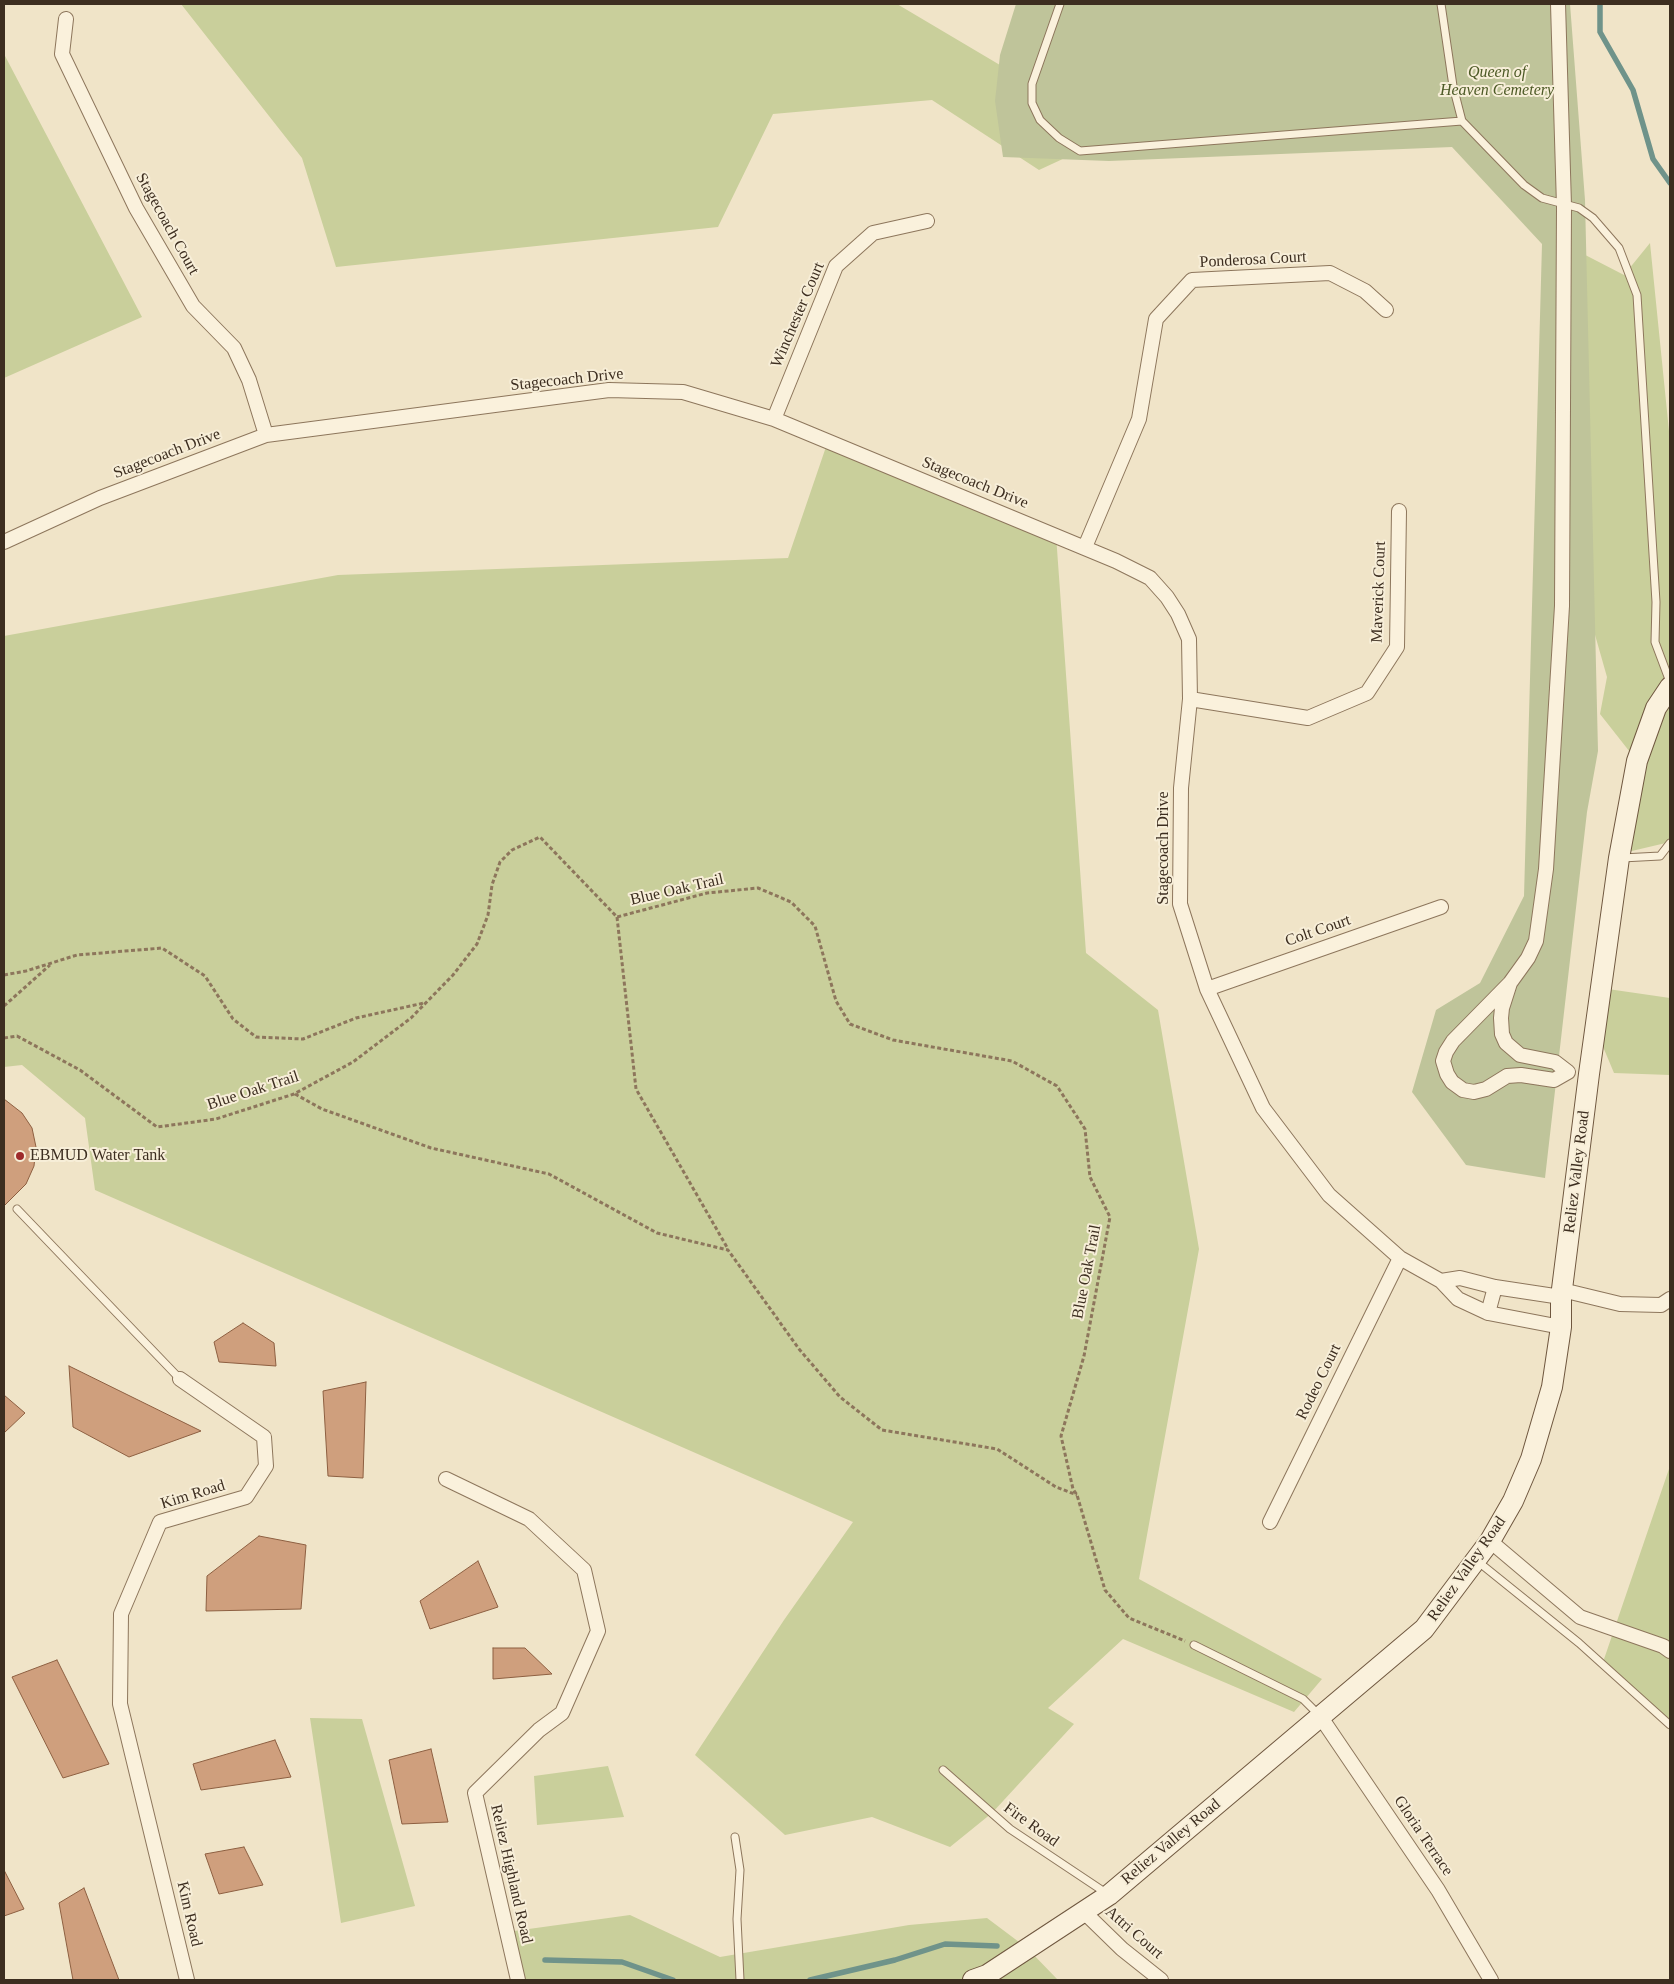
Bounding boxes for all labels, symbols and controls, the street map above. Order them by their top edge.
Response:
park label: Queen of Heaven Cemetery [1440,63,1554,101]
street label: Stagecoach Court [131,170,203,278]
street label: Ponderosa Court [1199,248,1307,272]
street label: Winchester Court [767,259,829,371]
street label: Stagecoach Drive [510,365,624,395]
street label: Stagecoach Drive [111,425,223,483]
street label: Stagecoach Drive [919,453,1031,513]
street label: Maverick Court [1368,541,1390,643]
street label: Stagecoach Drive [1154,791,1174,905]
street label: Blue Oak Trail [628,870,726,910]
street label: Colt Court [1283,911,1353,951]
street label: Blue Oak Trail [205,1067,301,1115]
street label: Reliez Valley Road [1560,1110,1594,1234]
place label: EBMUD Water Tank [30,1146,165,1166]
marker: EBMUD Water Tank [14,1150,26,1162]
street label: Blue Oak Trail [1068,1223,1106,1321]
street label: Rodeo Court [1292,1341,1346,1423]
street label: Kim Road [159,1476,227,1514]
street label: Reliez Valley Road [1424,1513,1510,1625]
street label: Gloria Terrace [1389,1792,1457,1880]
street label: Reliez Valley Road [1118,1795,1224,1889]
street label: Fire Road [1000,1799,1062,1851]
street label: Reliez Highland Road [486,1803,536,1945]
street label: Kim Road [172,1880,206,1948]
street label: Attri Court [1101,1903,1167,1963]

